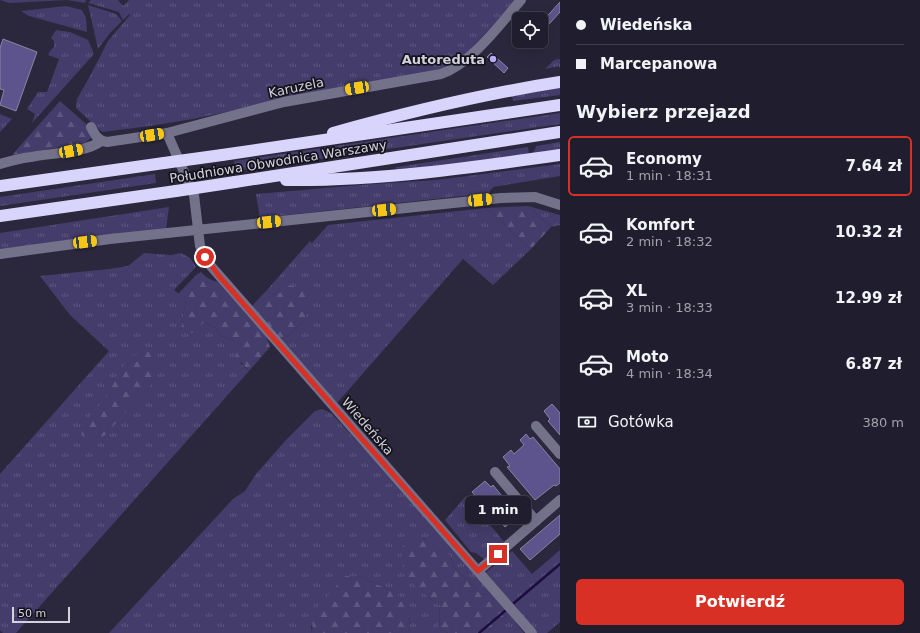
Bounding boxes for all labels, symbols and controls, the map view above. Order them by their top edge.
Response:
map controls [512,12,548,48]
button: locate [512,12,548,48]
text: Wiedeńska [600,16,692,34]
place label: Autoreduta [402,52,485,67]
marker: Autoreduta [488,54,498,64]
text: Marcepanowa [600,55,717,73]
street label: Karuzela [267,74,325,101]
car [344,80,370,96]
text: Wybierz przejazd [576,101,751,122]
car [139,127,165,143]
street label: Południowa Obwodnica Warszawy [168,137,388,186]
car [58,143,84,159]
icon: car [578,148,614,184]
text: Economy [626,150,702,168]
text: 7.64 zł [845,157,902,175]
text: 1 min · 18:31 [626,168,713,183]
car [467,193,493,207]
car [371,203,397,217]
icon: car [578,214,614,250]
car [256,215,282,229]
text: Komfort [626,216,695,234]
text: 10.32 zł [835,223,902,241]
text: 2 min · 18:32 [626,234,713,249]
car [72,235,98,249]
route start [196,248,214,266]
icon: car [578,280,614,316]
text: XL [626,282,647,300]
text: 12.99 zł [835,289,902,307]
text: 3 min · 18:33 [626,300,713,315]
icon: car [578,346,614,382]
text: Moto [626,348,669,366]
text: 6.87 zł [845,355,902,373]
text: 4 min · 18:34 [626,366,713,381]
street label: Wiedeńska [339,395,396,458]
icon: cash [576,411,598,433]
text: Gotówka [608,413,674,431]
text: 380 m [862,415,904,430]
callout: 1 min [465,496,531,524]
text: 1 min [478,502,518,517]
route end [489,545,507,563]
button: Potwierdź [576,579,904,625]
scale bar [12,605,70,624]
text: 50 m [18,607,46,620]

